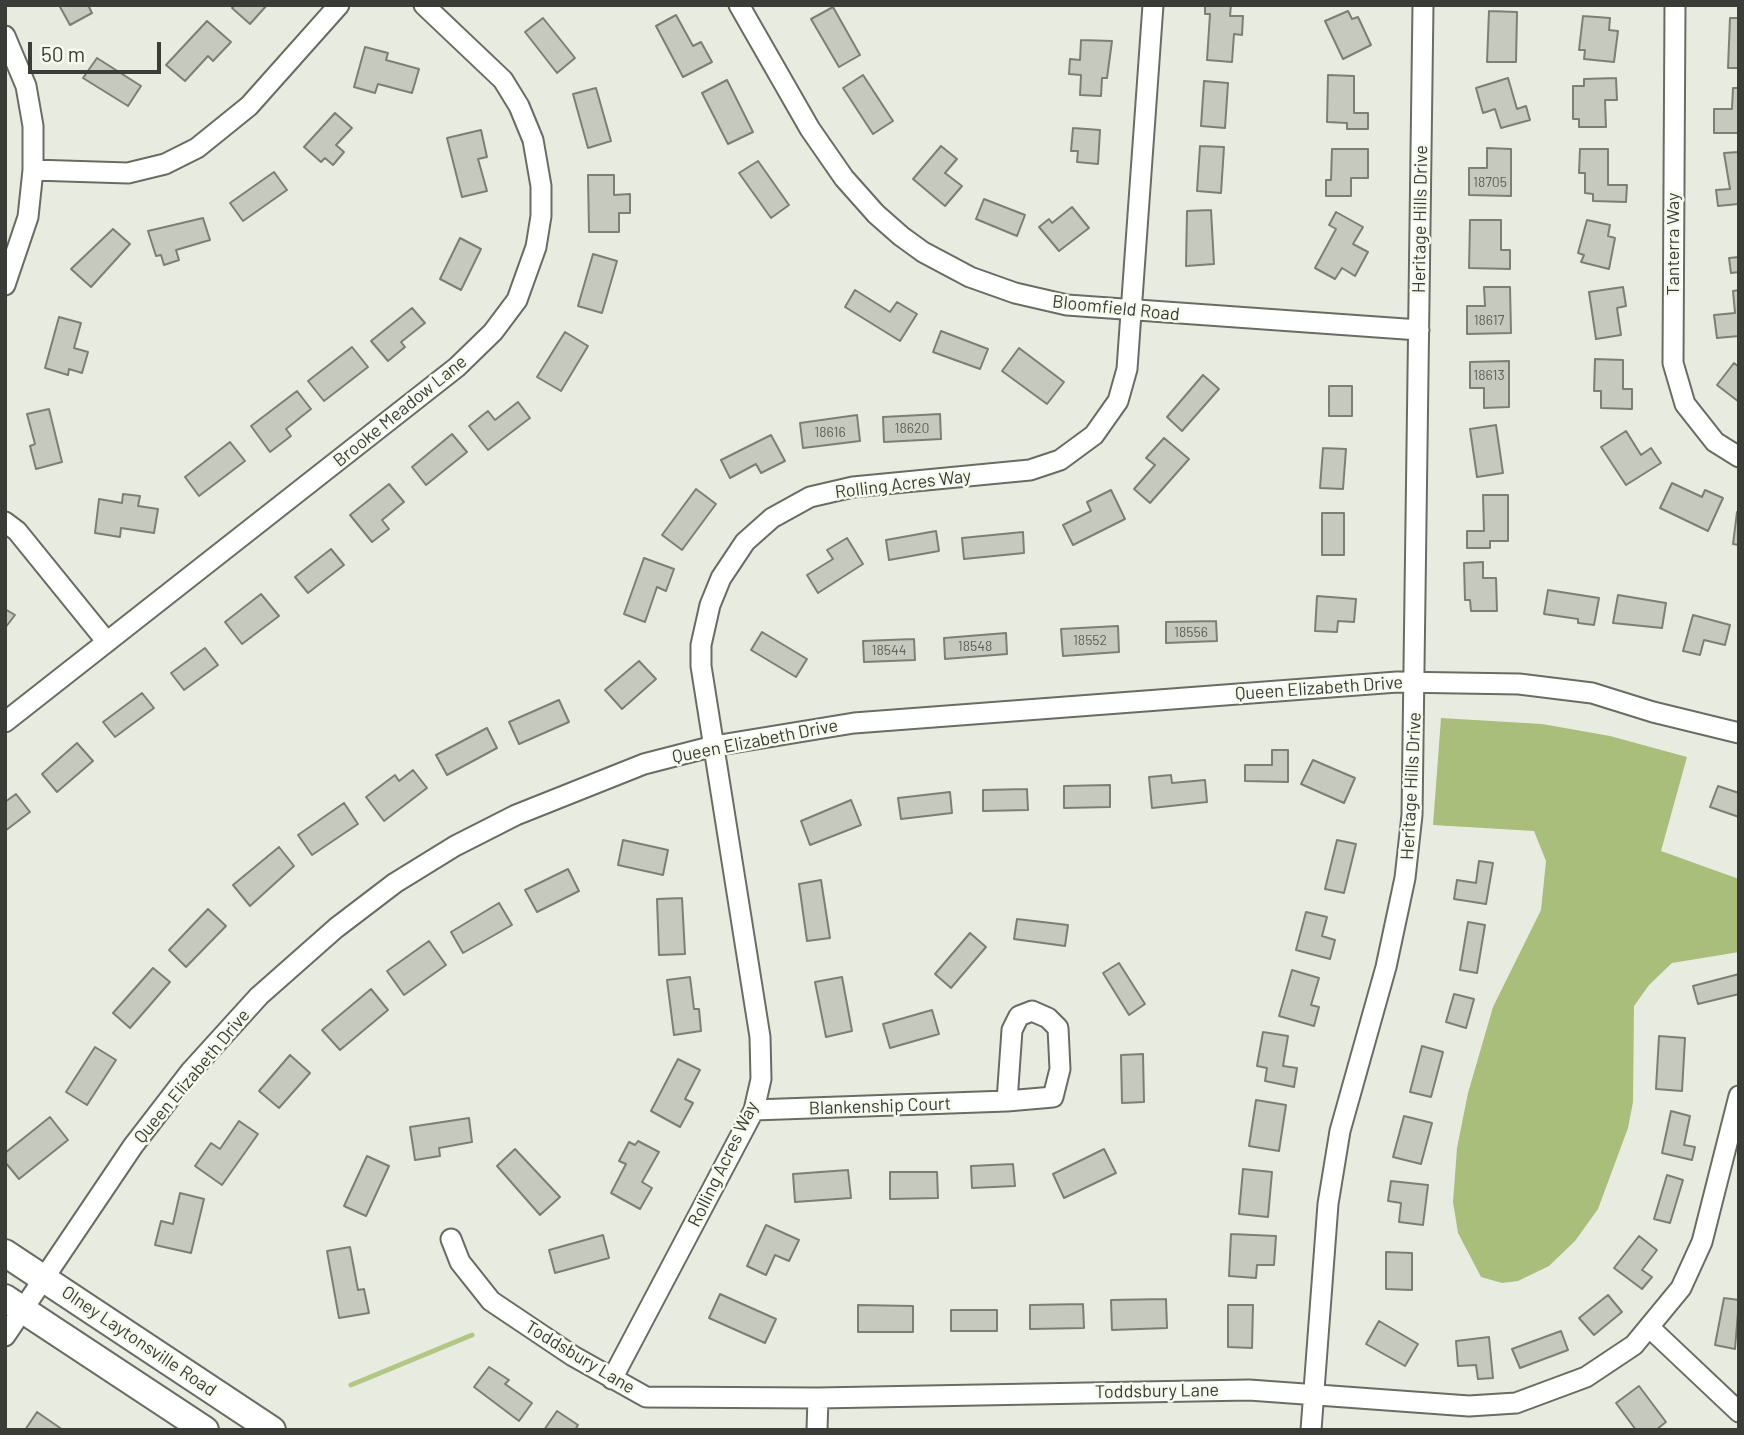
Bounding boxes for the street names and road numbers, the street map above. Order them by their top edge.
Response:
street label: Heritage Hills Drive [1408,145,1432,293]
street label: Tanterra Way [1662,193,1684,295]
street label: Bloomfield Road [1051,291,1181,325]
street label: Brooke Meadow Lane [329,351,471,471]
street label: Rolling Acres Way [834,465,972,503]
street label: Queen Elizabeth Drive [1234,671,1404,705]
street label: Heritage Hills Drive [1396,711,1426,861]
street label: Queen Elizabeth Drive [670,714,840,768]
street label: Queen Elizabeth Drive [130,1005,254,1147]
street label: Blankenship Court [808,1093,952,1119]
street label: Rolling Acres Way [683,1098,763,1230]
street label: Olney Laytonsville Road [57,1281,221,1401]
street label: Toddsbury Lane [521,1316,639,1398]
street label: Toddsbury Lane [1095,1379,1219,1403]

